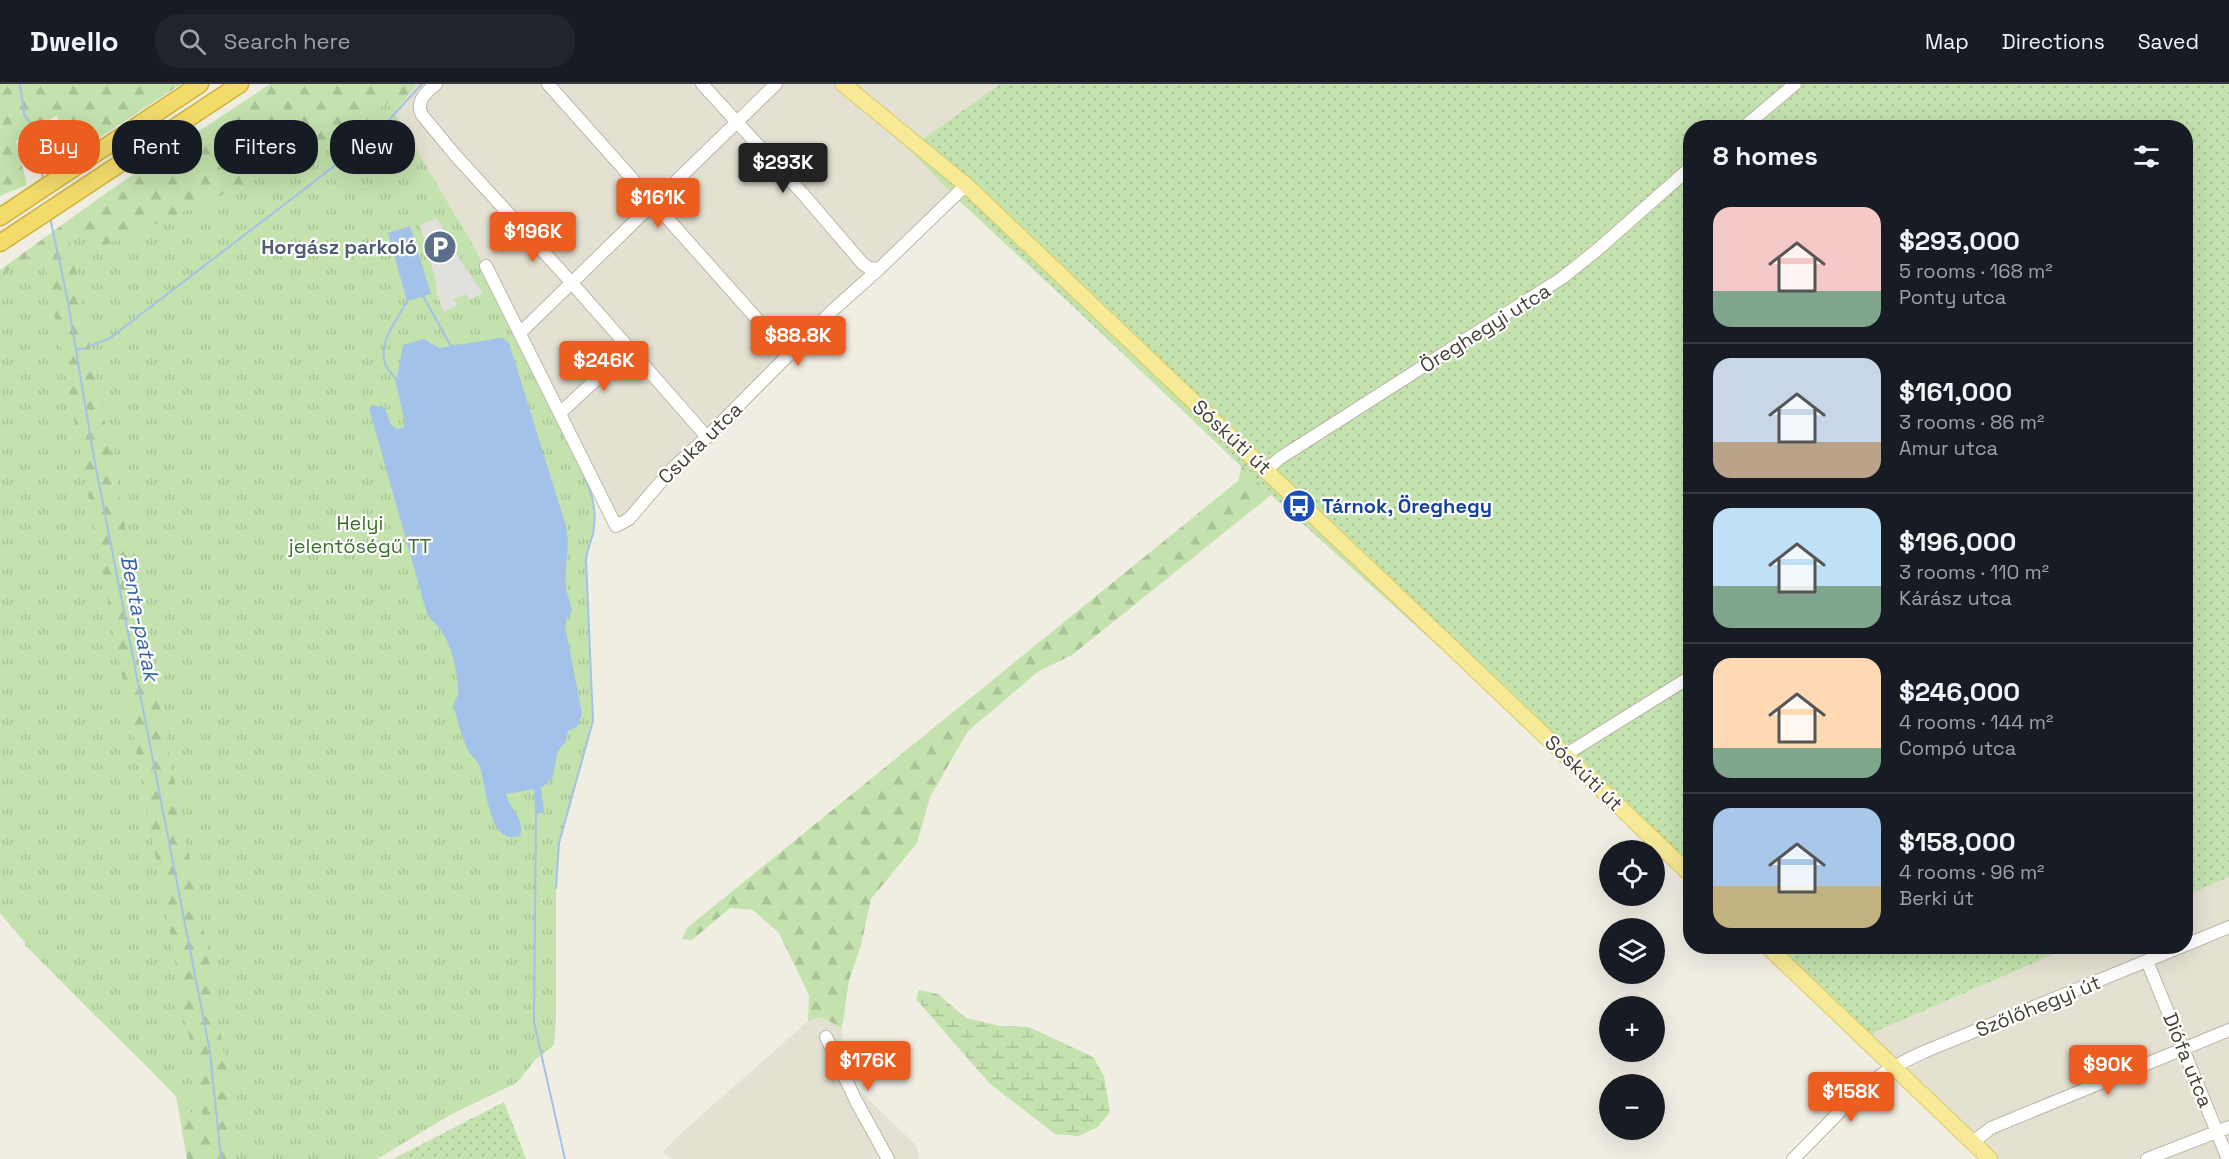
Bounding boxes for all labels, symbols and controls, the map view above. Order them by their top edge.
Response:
search box [155,14,575,68]
text: Dwello [30,23,119,59]
icon: search [176,25,209,58]
text: Search here [224,27,351,55]
text: Map [1925,28,1969,55]
text: Directions [2002,28,2105,55]
text: Saved [2138,28,2199,55]
chip: Buy [18,120,100,174]
chip: Rent [112,120,202,174]
chip: Filters [214,120,318,174]
chip: New [330,120,415,174]
text: 8 homes [1713,139,1818,173]
icon: filters [2130,140,2163,173]
pin: $293K [741,143,825,194]
text: $293K [753,149,813,175]
pin: $161K [616,178,700,229]
text: $161K [631,184,686,210]
pin: $196K [491,212,575,263]
text: $196K [504,218,562,244]
text: $293,000 [1899,224,2020,258]
parking icon: Horgász parkoló [422,229,458,265]
icon: home [1761,231,1833,303]
place label: Horgász parkoló [261,234,417,260]
text: 5 rooms · 168 m² [1899,258,2053,284]
street label: Öreghegyi utca [1415,277,1555,379]
text: Ponty utca [1899,284,2006,310]
pin: $88.8K [749,316,847,367]
text: $88.8K [765,322,831,348]
pin: $246K [562,341,646,392]
text: $246K [573,347,635,373]
text: $161,000 [1899,375,2012,409]
icon: home [1761,382,1833,454]
street label: Sóskúti út [1187,394,1277,480]
street label: Csuka utca [652,396,748,490]
text: 3 rooms · 86 m² [1899,409,2044,435]
text: Amur utca [1899,435,1998,461]
bus stop icon: Tárnok, Öreghegy [1281,488,1317,524]
place label: Tárnok, Öreghegy [1322,493,1492,519]
park label: Helyi jelentőségű TT [288,510,431,559]
text: $196,000 [1899,525,2016,559]
icon: home [1761,532,1833,604]
water label: Benta-patak [115,553,166,686]
text: 3 rooms · 110 m² [1899,559,2049,585]
text: Kárász utca [1899,585,2012,611]
text: $246,000 [1899,675,2020,709]
icon: home [1761,682,1833,754]
text: 4 rooms · 144 m² [1899,709,2053,735]
street label: Sóskúti út [1539,729,1629,817]
text: Compó utca [1899,735,2016,761]
text: $158,000 [1899,825,2016,859]
icon: home [1761,832,1833,904]
map controls [1599,840,1665,1140]
button: locate [1599,840,1665,906]
text: 4 rooms · 96 m² [1899,859,2044,885]
text: Berki út [1899,885,1974,911]
button: layers [1599,918,1665,984]
street label: Szőlőhegyi út [1972,969,2104,1043]
button: + [1599,996,1665,1062]
street label: Diófa utca [2157,1009,2219,1111]
pin: $176K [826,1041,910,1092]
pin: $90K [2072,1045,2144,1096]
text: $176K [839,1047,897,1073]
text: $90K [2083,1051,2133,1077]
pin: $158K [1809,1072,1893,1123]
button: − [1599,1074,1665,1140]
text: $158K [1822,1078,1880,1104]

